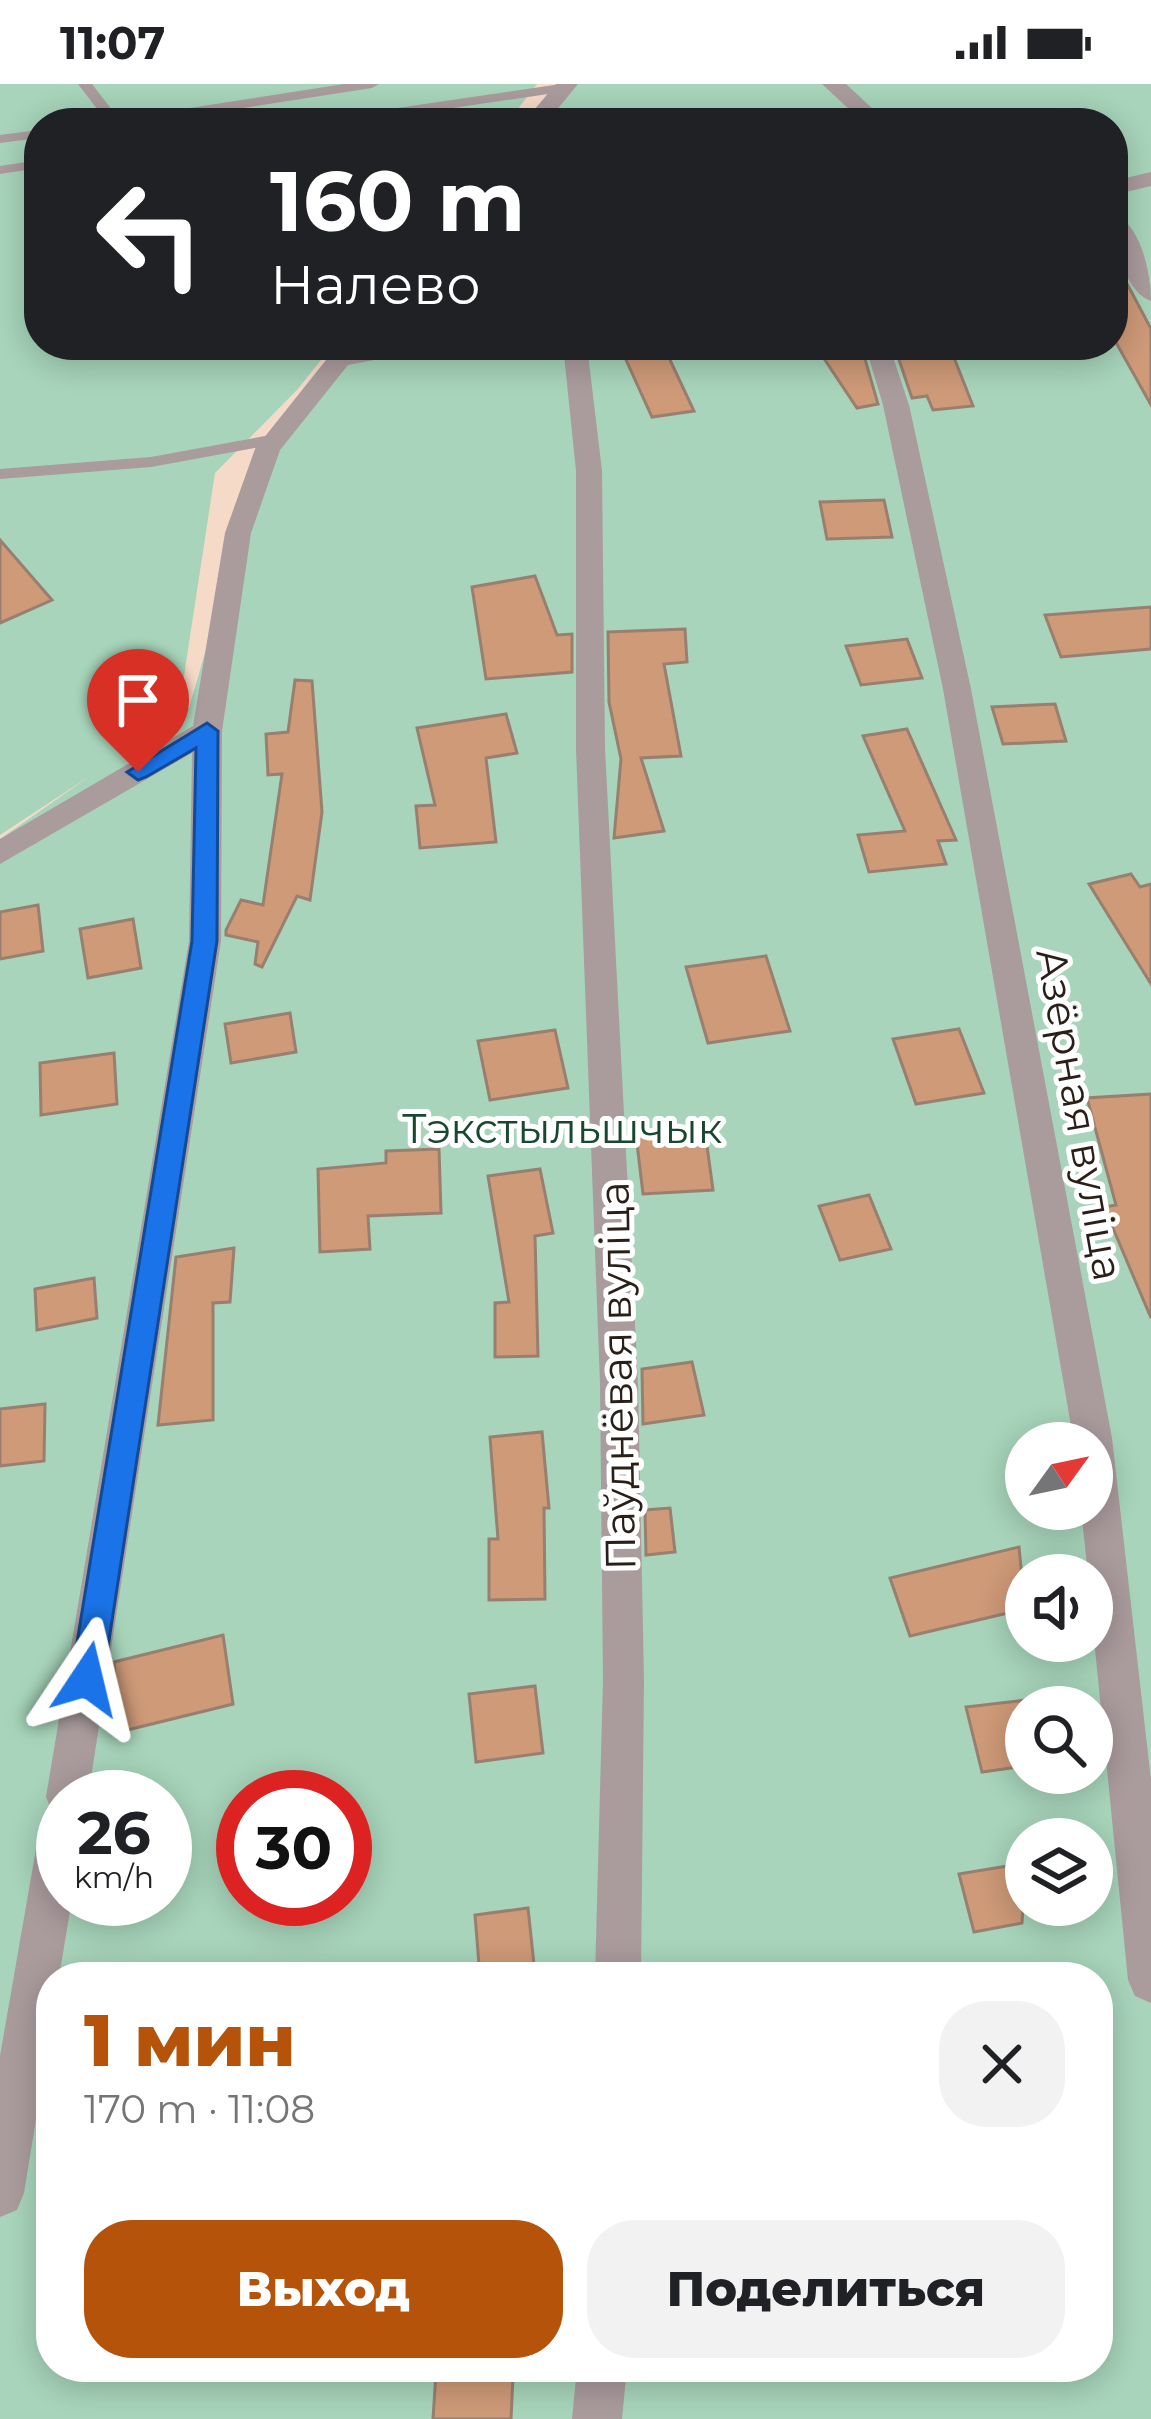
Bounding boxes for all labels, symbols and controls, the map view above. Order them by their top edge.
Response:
text: 11:07 [60,15,165,70]
text: 160 m [270,150,525,252]
icon: left [72,156,228,312]
text: Налево [270,252,481,318]
pin [87,649,189,772]
icon: arrive [105,667,171,733]
street label: Азёрная вуліца [1025,944,1135,1284]
park label: Тэкстыльшчык [402,1102,722,1154]
street label: Паўднёвая вуліца [588,1181,646,1571]
north arrow [1005,1422,1113,1530]
map controls [1005,1422,1113,1926]
button: sound [1005,1554,1113,1662]
position arrow [24,1616,150,1742]
button: search [1005,1686,1113,1794]
speed limit sign: 30 [216,1770,372,1926]
text: 26 [77,1796,151,1869]
button: layers [1005,1818,1113,1926]
text: km/h [74,1859,154,1896]
text: 1 мин [84,1996,296,2084]
button: close [939,2001,1065,2127]
text: 170 m · 11:08 [84,2085,315,2133]
button: Выход [84,2220,563,2358]
button: Поделиться [587,2220,1065,2358]

